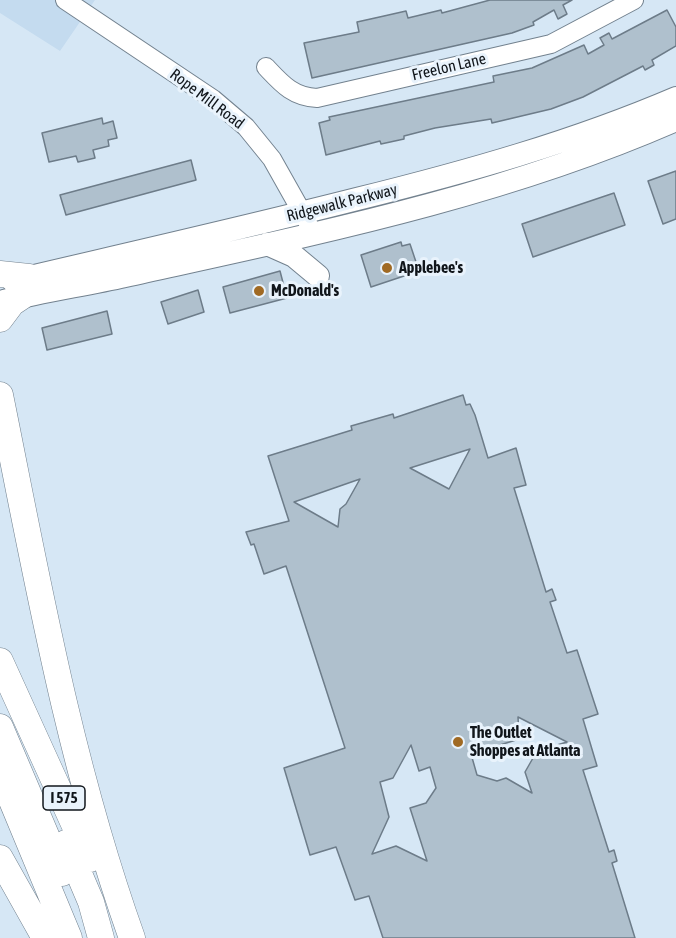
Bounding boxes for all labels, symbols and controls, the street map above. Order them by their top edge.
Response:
street label: Freelon Lane [410,49,488,85]
street label: Rope Mill Road [166,65,248,133]
street label: Ridgewalk Parkway [285,180,399,226]
place label: Applebee's [399,258,463,278]
marker: Applebee's [380,261,394,275]
place label: McDonald's [271,281,339,301]
marker: McDonald's [252,284,266,298]
place label: The Outlet Shoppes at Atlanta [470,723,580,761]
marker: The Outlet Shoppes at Atlanta [451,735,465,749]
road number: I 575 [43,786,85,810]

